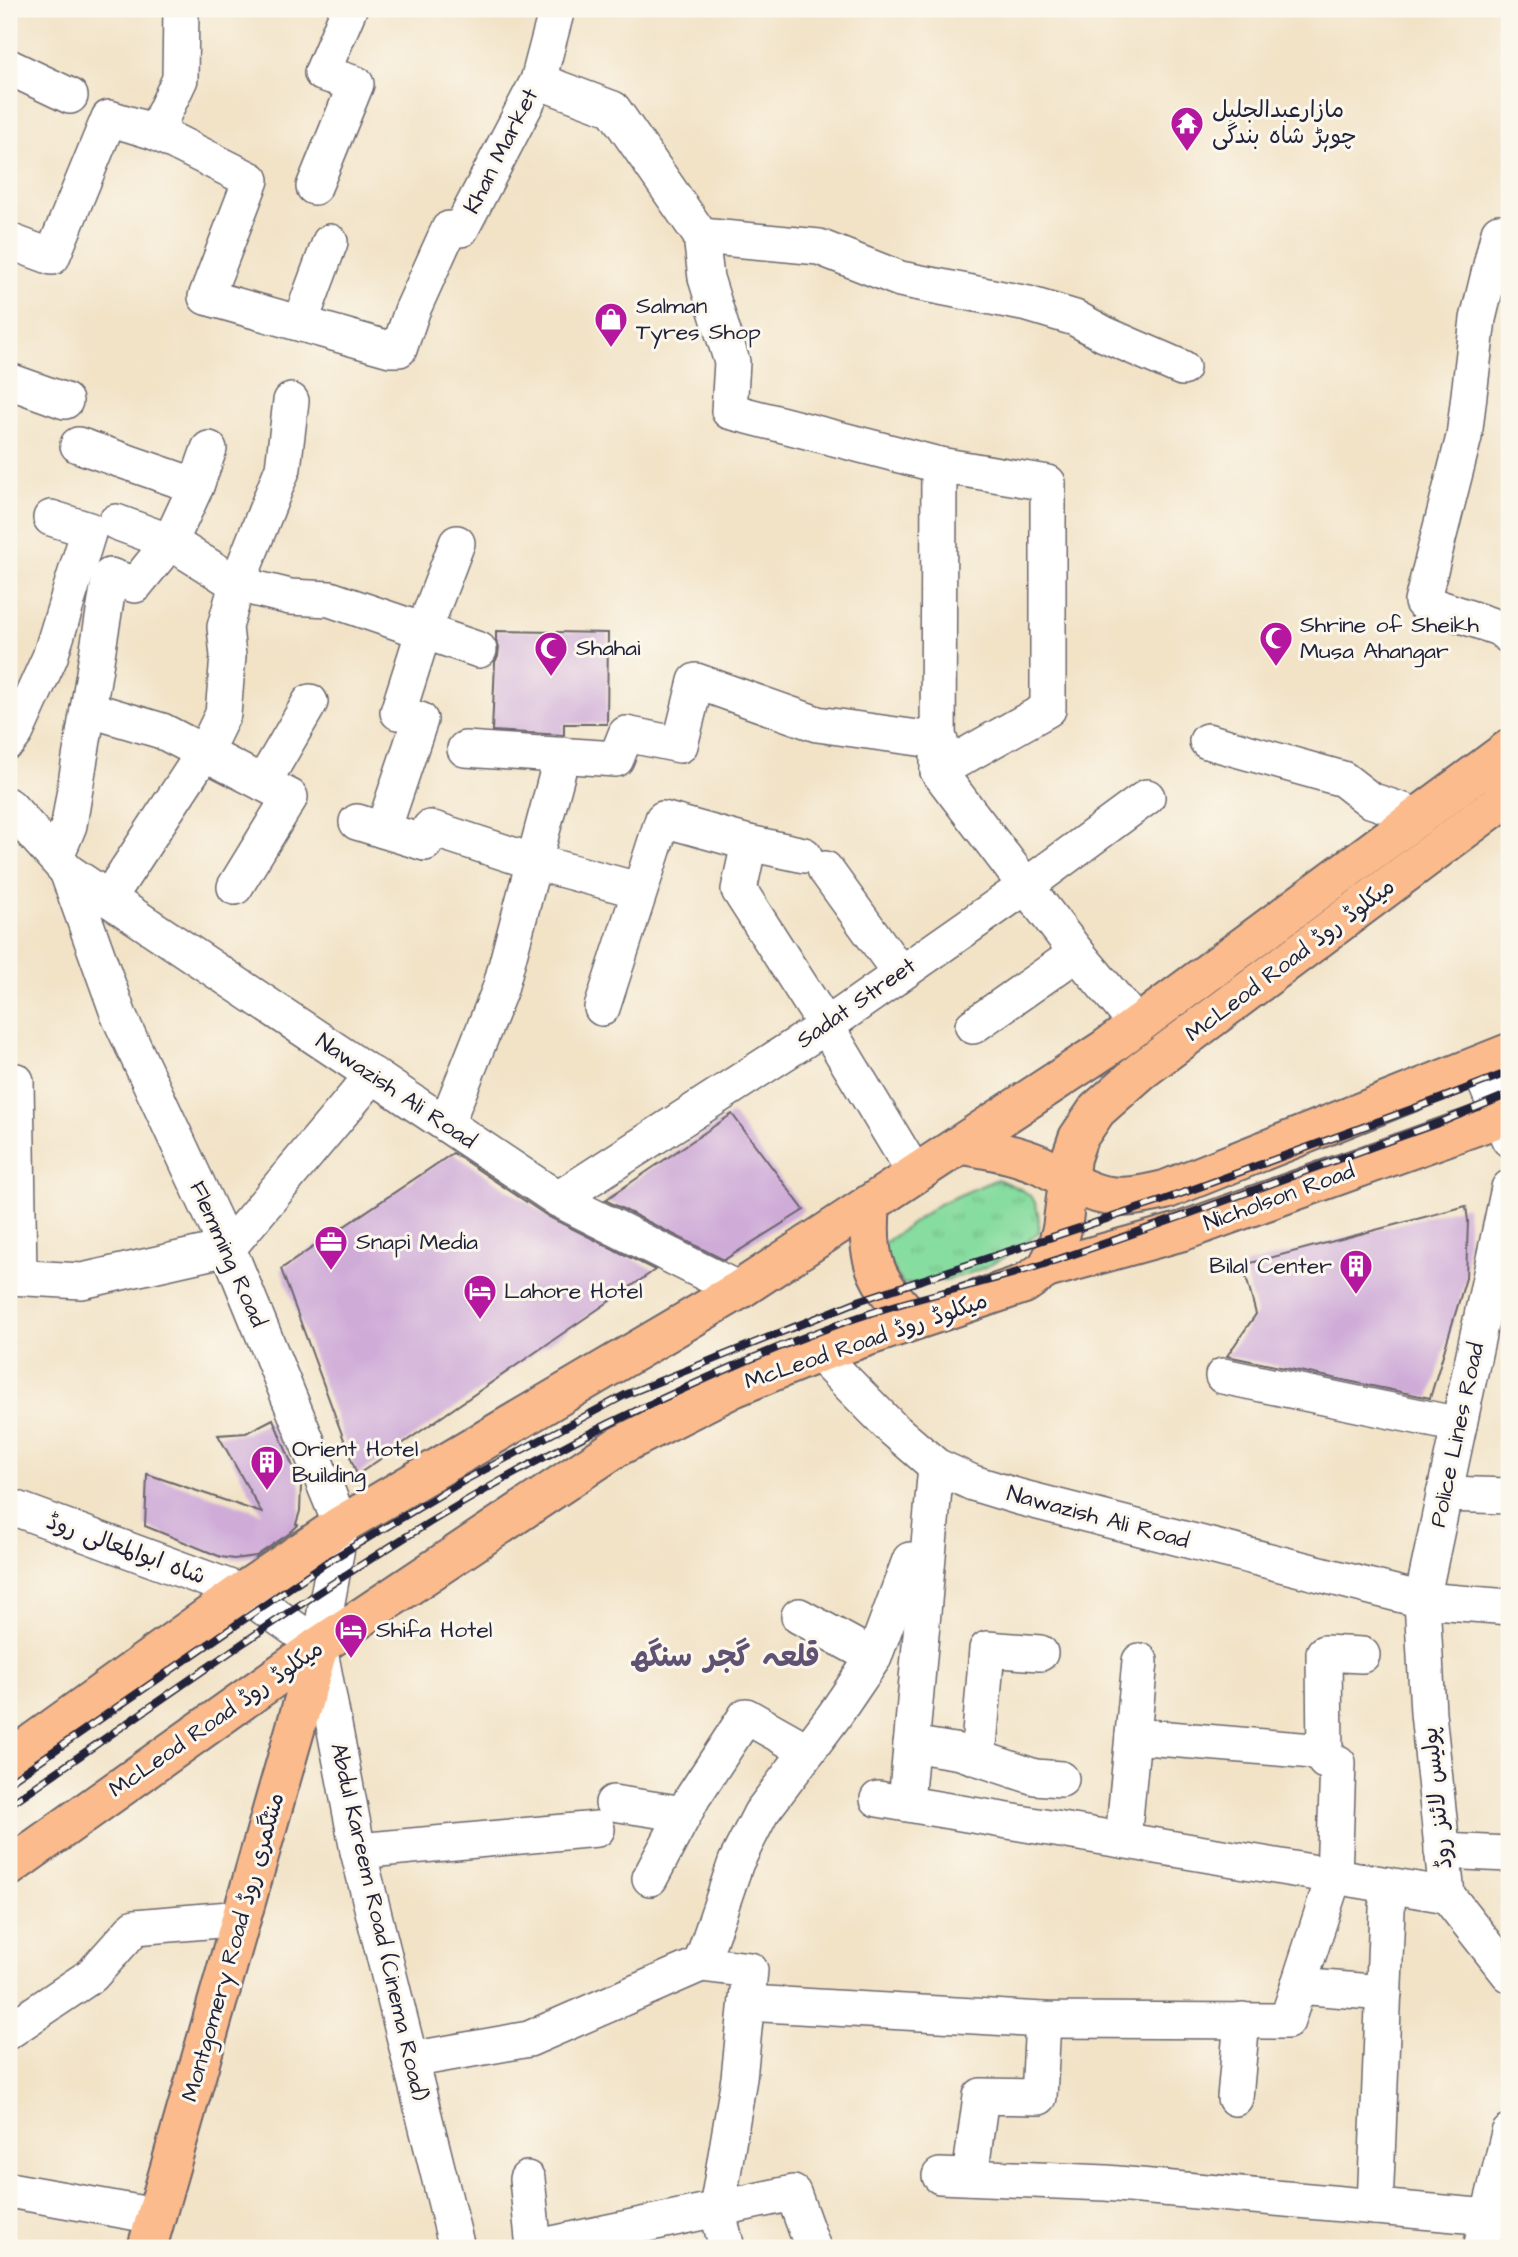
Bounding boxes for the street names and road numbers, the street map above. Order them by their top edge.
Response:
street label: Khan Market [456,82,547,219]
street label: McLeod Road میکلوڈ روڈ [1179,870,1401,1050]
street label: Sadat Street [790,950,923,1056]
street label: Nawazish Ali Road [309,1025,483,1157]
street label: Nicholson Road [1199,1155,1359,1239]
street label: Flemming Road [181,1176,275,1333]
street label: McLeod Road میکلوڈ روڈ [740,1284,992,1398]
street label: Police Lines Road [1422,1340,1492,1530]
street label: Nawazish Ali Road [1003,1477,1193,1557]
street label: شاہ ابوالمعالی روڈ [42,1505,210,1593]
street label: McLeod Road میکلوڈ روڈ [102,1633,330,1805]
street label: پولیس لائنز روڈ [1414,1725,1460,1871]
street label: Abdul Kareem Road (Cinema Road) [322,1740,436,2104]
street label: Montgomery Road منٹگمری روڈ [174,1789,293,2105]

